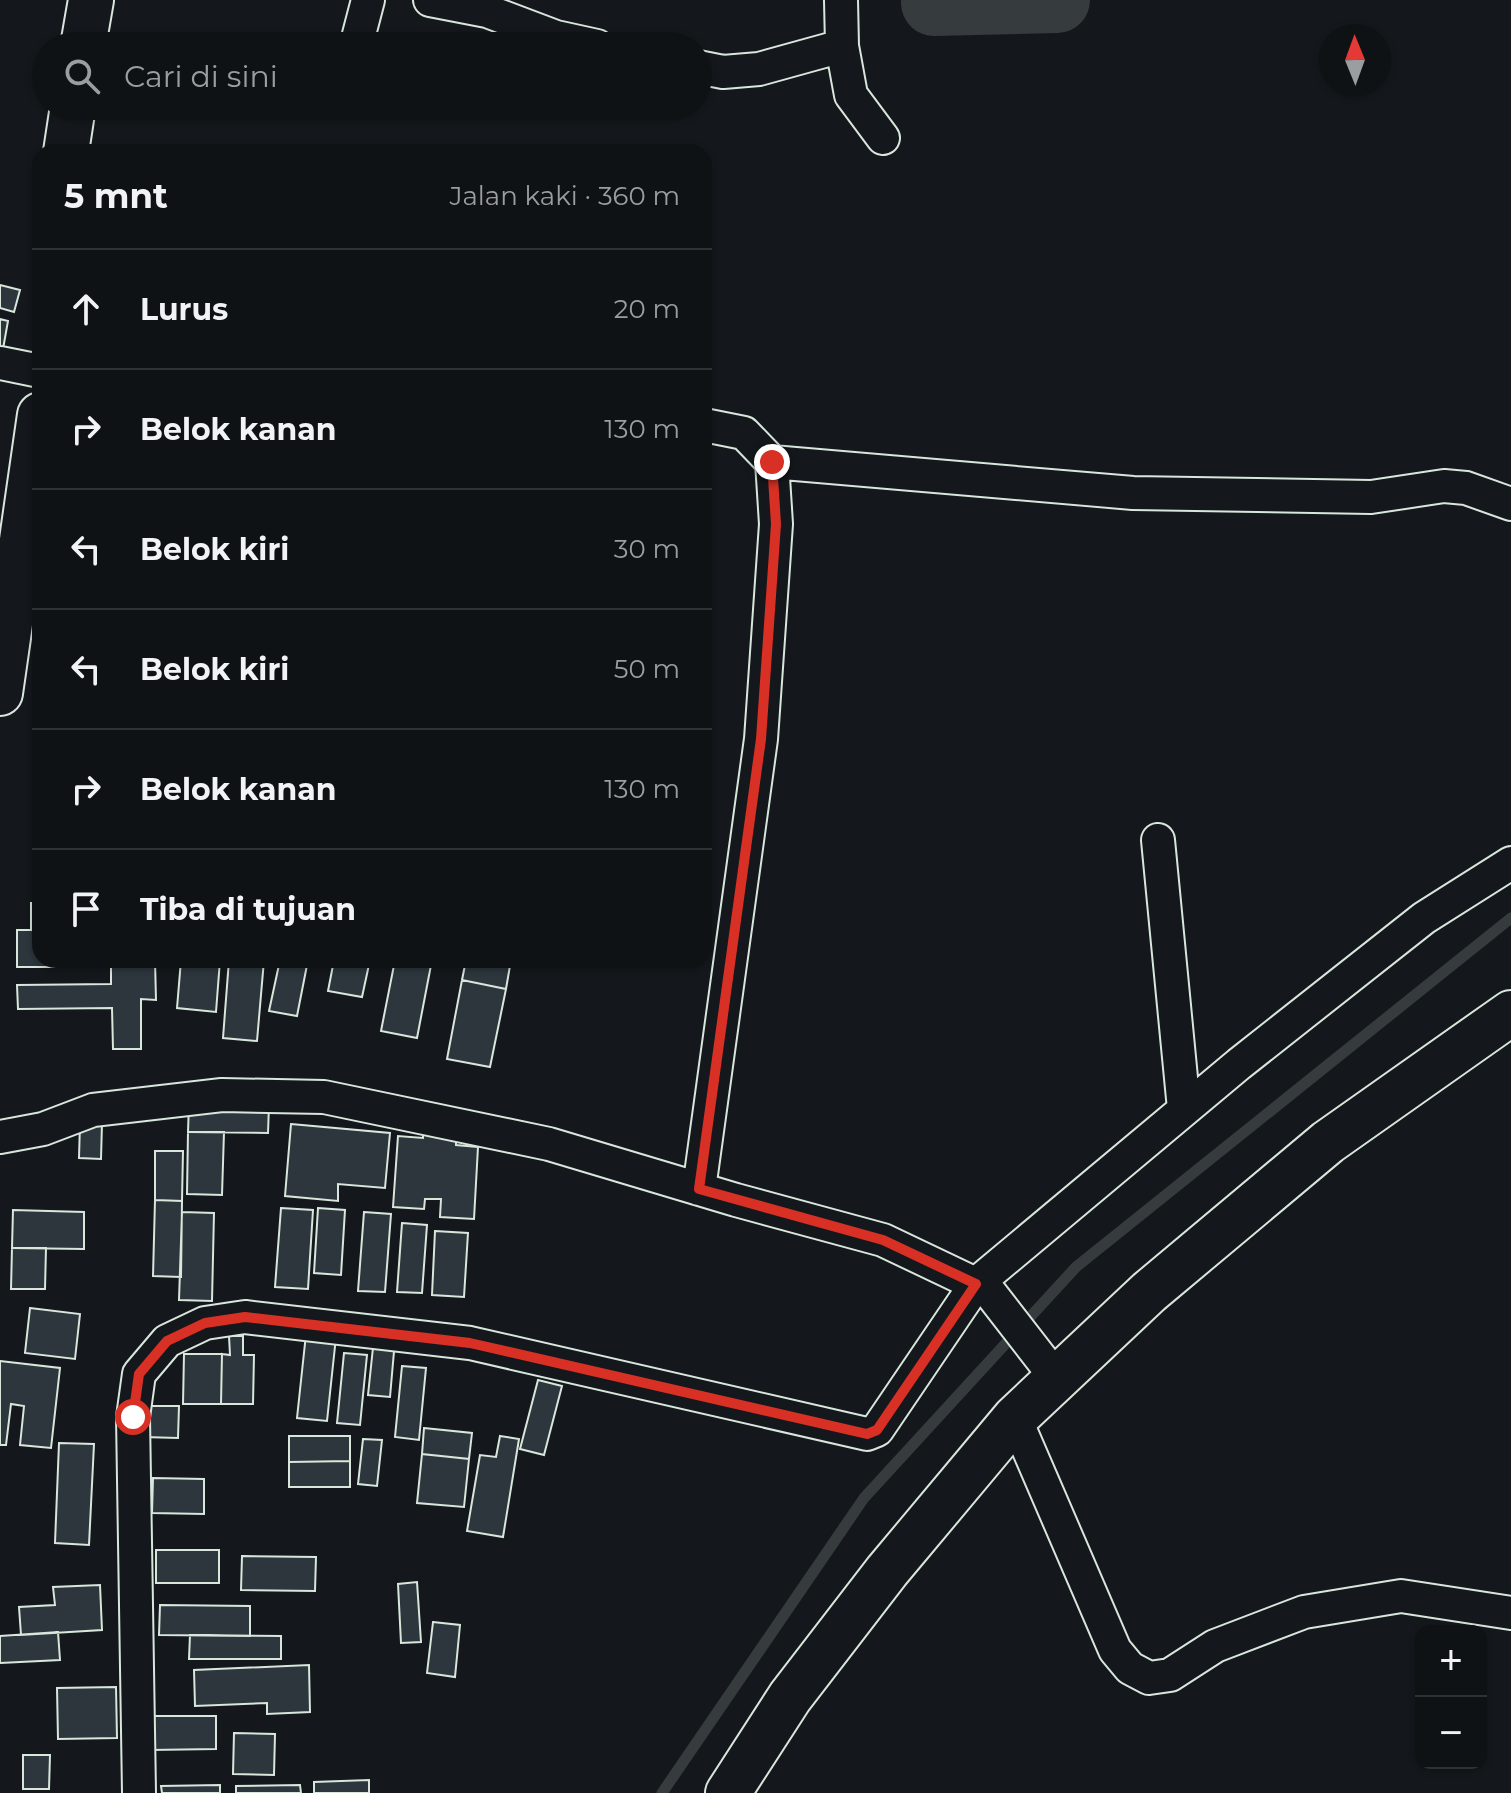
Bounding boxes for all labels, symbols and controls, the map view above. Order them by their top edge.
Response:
north arrow [1319,24,1391,96]
search box [32,32,712,120]
icon: search [60,54,104,98]
text: Cari di sini [124,58,278,95]
text: 5 mnt [64,175,168,217]
text: Jalan kaki · 360 m [449,180,680,212]
icon: ahead [64,287,108,331]
text: Lurus [140,291,228,328]
text: 20 m [614,293,680,325]
icon: right [64,407,108,451]
text: Belok kanan [140,411,337,448]
text: 130 m [604,413,680,445]
route end [754,444,790,480]
icon: left [64,527,108,571]
text: Belok kiri [140,531,289,568]
text: 30 m [614,533,680,565]
icon: left [64,647,108,691]
text: Belok kiri [140,651,289,688]
text: 50 m [614,653,680,685]
icon: right [64,767,108,811]
text: Belok kanan [140,771,337,808]
text: 130 m [604,773,680,805]
icon: arrive [64,887,108,931]
text: Tiba di tujuan [140,891,356,928]
route start [115,1399,151,1435]
map controls [1415,1625,1487,1769]
button: + [1415,1625,1487,1697]
button: − [1415,1697,1487,1769]

